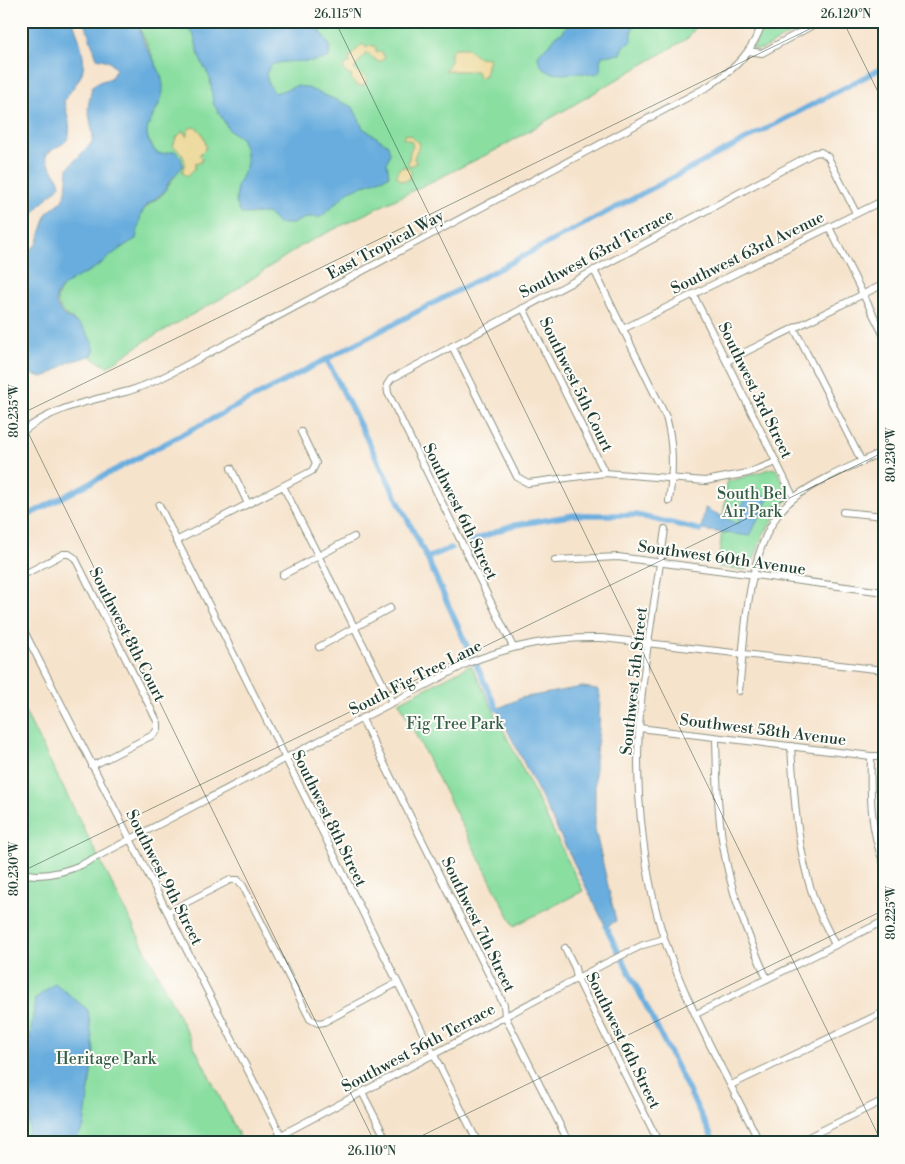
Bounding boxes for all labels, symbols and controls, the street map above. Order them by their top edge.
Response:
text: 26.115°N [314,7,362,22]
text: 26.120°N [821,7,871,22]
street label: Southwest 63rd Terrace [516,205,677,303]
street label: East Tropical Way [324,206,448,284]
street label: Southwest 63rd Avenue [667,207,827,299]
street label: Southwest 5th Court [535,314,618,455]
street label: Southwest 3rd Street [713,319,797,462]
text: 80.235°W [7,383,22,438]
text: 80.230°W [884,427,899,482]
street label: Southwest 6th Street [418,440,502,583]
park label: South Bel Air Park [717,484,787,522]
street label: Southwest 60th Avenue [637,536,807,580]
street label: Southwest 8th Court [85,564,170,705]
street label: Southwest 5th Street [616,606,652,756]
street label: South Fig Tree Lane [346,636,485,720]
street label: Southwest 58th Avenue [678,710,847,750]
park label: Fig Tree Park [406,714,505,734]
street label: Southwest 8th Street [287,747,371,890]
street label: Southwest 9th Street [121,806,207,949]
text: 80.230°W [7,841,22,896]
street label: Southwest 7th Street [437,854,520,996]
text: 80.225°W [884,885,899,940]
street label: Southwest 6th Street [581,969,665,1112]
street label: Southwest 56th Terrace [338,999,499,1097]
park label: Heritage Park [56,1049,158,1069]
text: 26.110°N [348,1144,396,1159]

